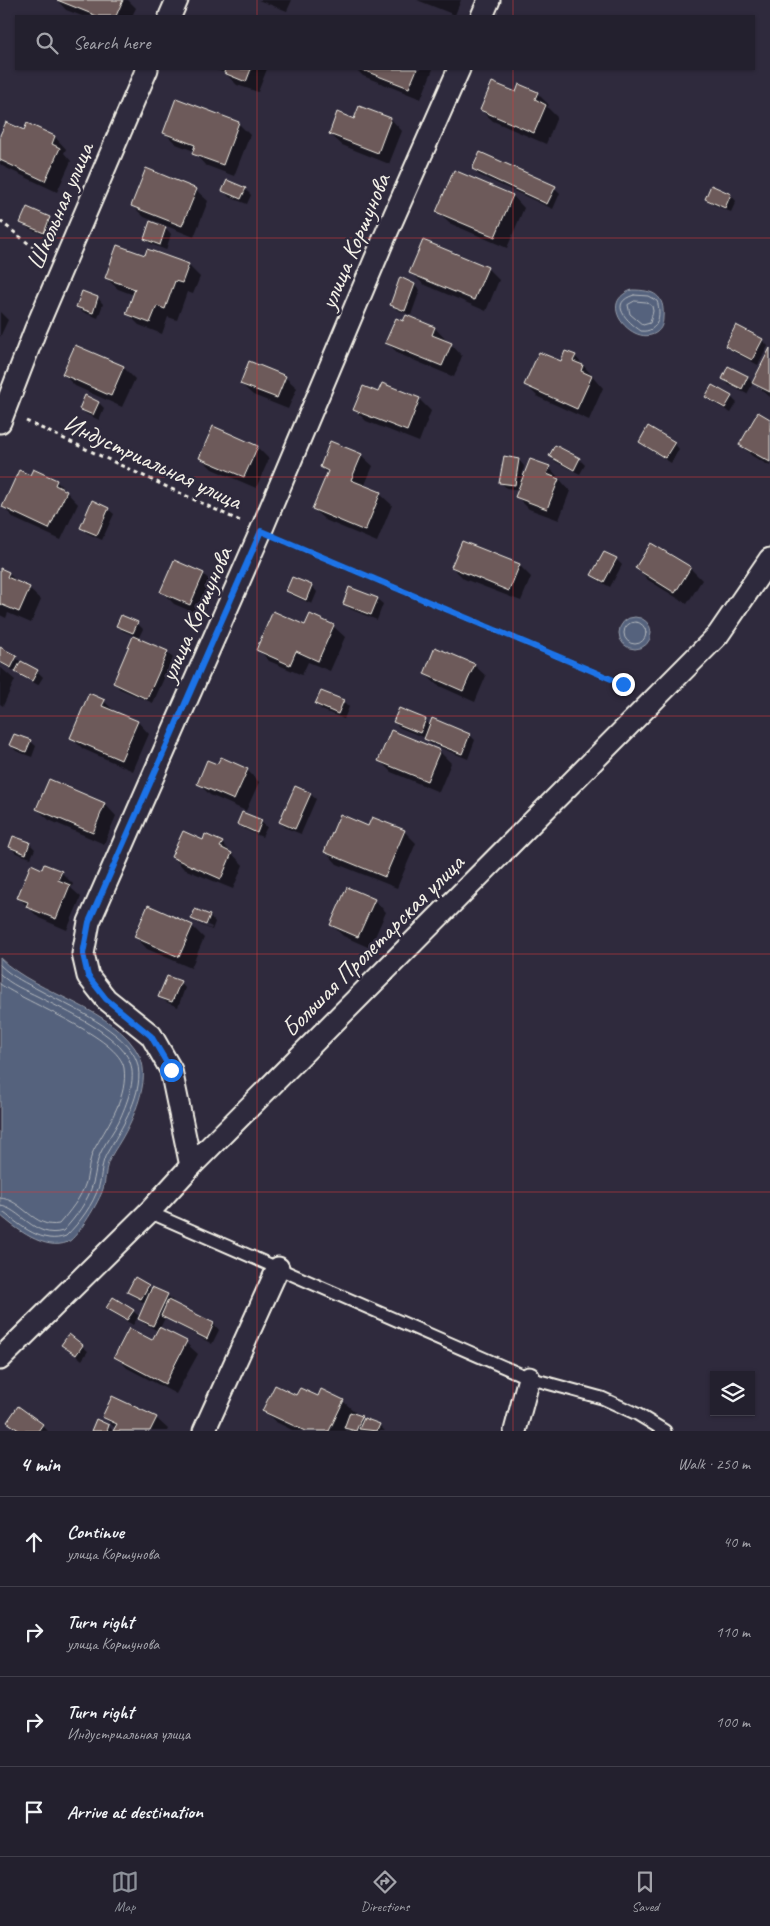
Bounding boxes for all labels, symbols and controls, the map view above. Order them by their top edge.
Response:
search box [15,15,755,70]
icon: search [33,29,61,57]
text: Search here [73,31,150,55]
street label: Школьная улица [19,136,102,275]
street label: улица Коршунова [311,167,399,316]
street label: Индустриальная улица [59,407,248,518]
street label: улица Коршунова [151,540,241,689]
route end [612,673,635,696]
street label: Большая Пролетарская улица [274,846,472,1044]
route start [160,1059,183,1082]
map controls [710,1371,755,1416]
button: layers [710,1371,755,1416]
text: 4 min [20,1451,60,1477]
text: Walk · 250 m [678,1454,750,1474]
text: Continue [67,1520,124,1544]
icon: ahead [20,1528,48,1556]
text: 40 m [723,1532,750,1552]
text: улица Коршунова [67,1544,159,1564]
text: Turn right [67,1610,134,1634]
icon: right [20,1618,48,1646]
text: 110 m [716,1622,750,1642]
text: улица Коршунова [67,1634,159,1654]
text: Turn right [67,1700,134,1724]
icon: right [20,1708,48,1736]
text: 100 m [716,1712,750,1732]
text: Индустриальная улица [67,1724,190,1744]
icon: arrive [20,1798,48,1826]
text: Arrive at destination [67,1800,203,1824]
tab: Map [111,1868,139,1915]
tab: Directions [361,1868,409,1915]
tab: Saved [631,1868,659,1915]

